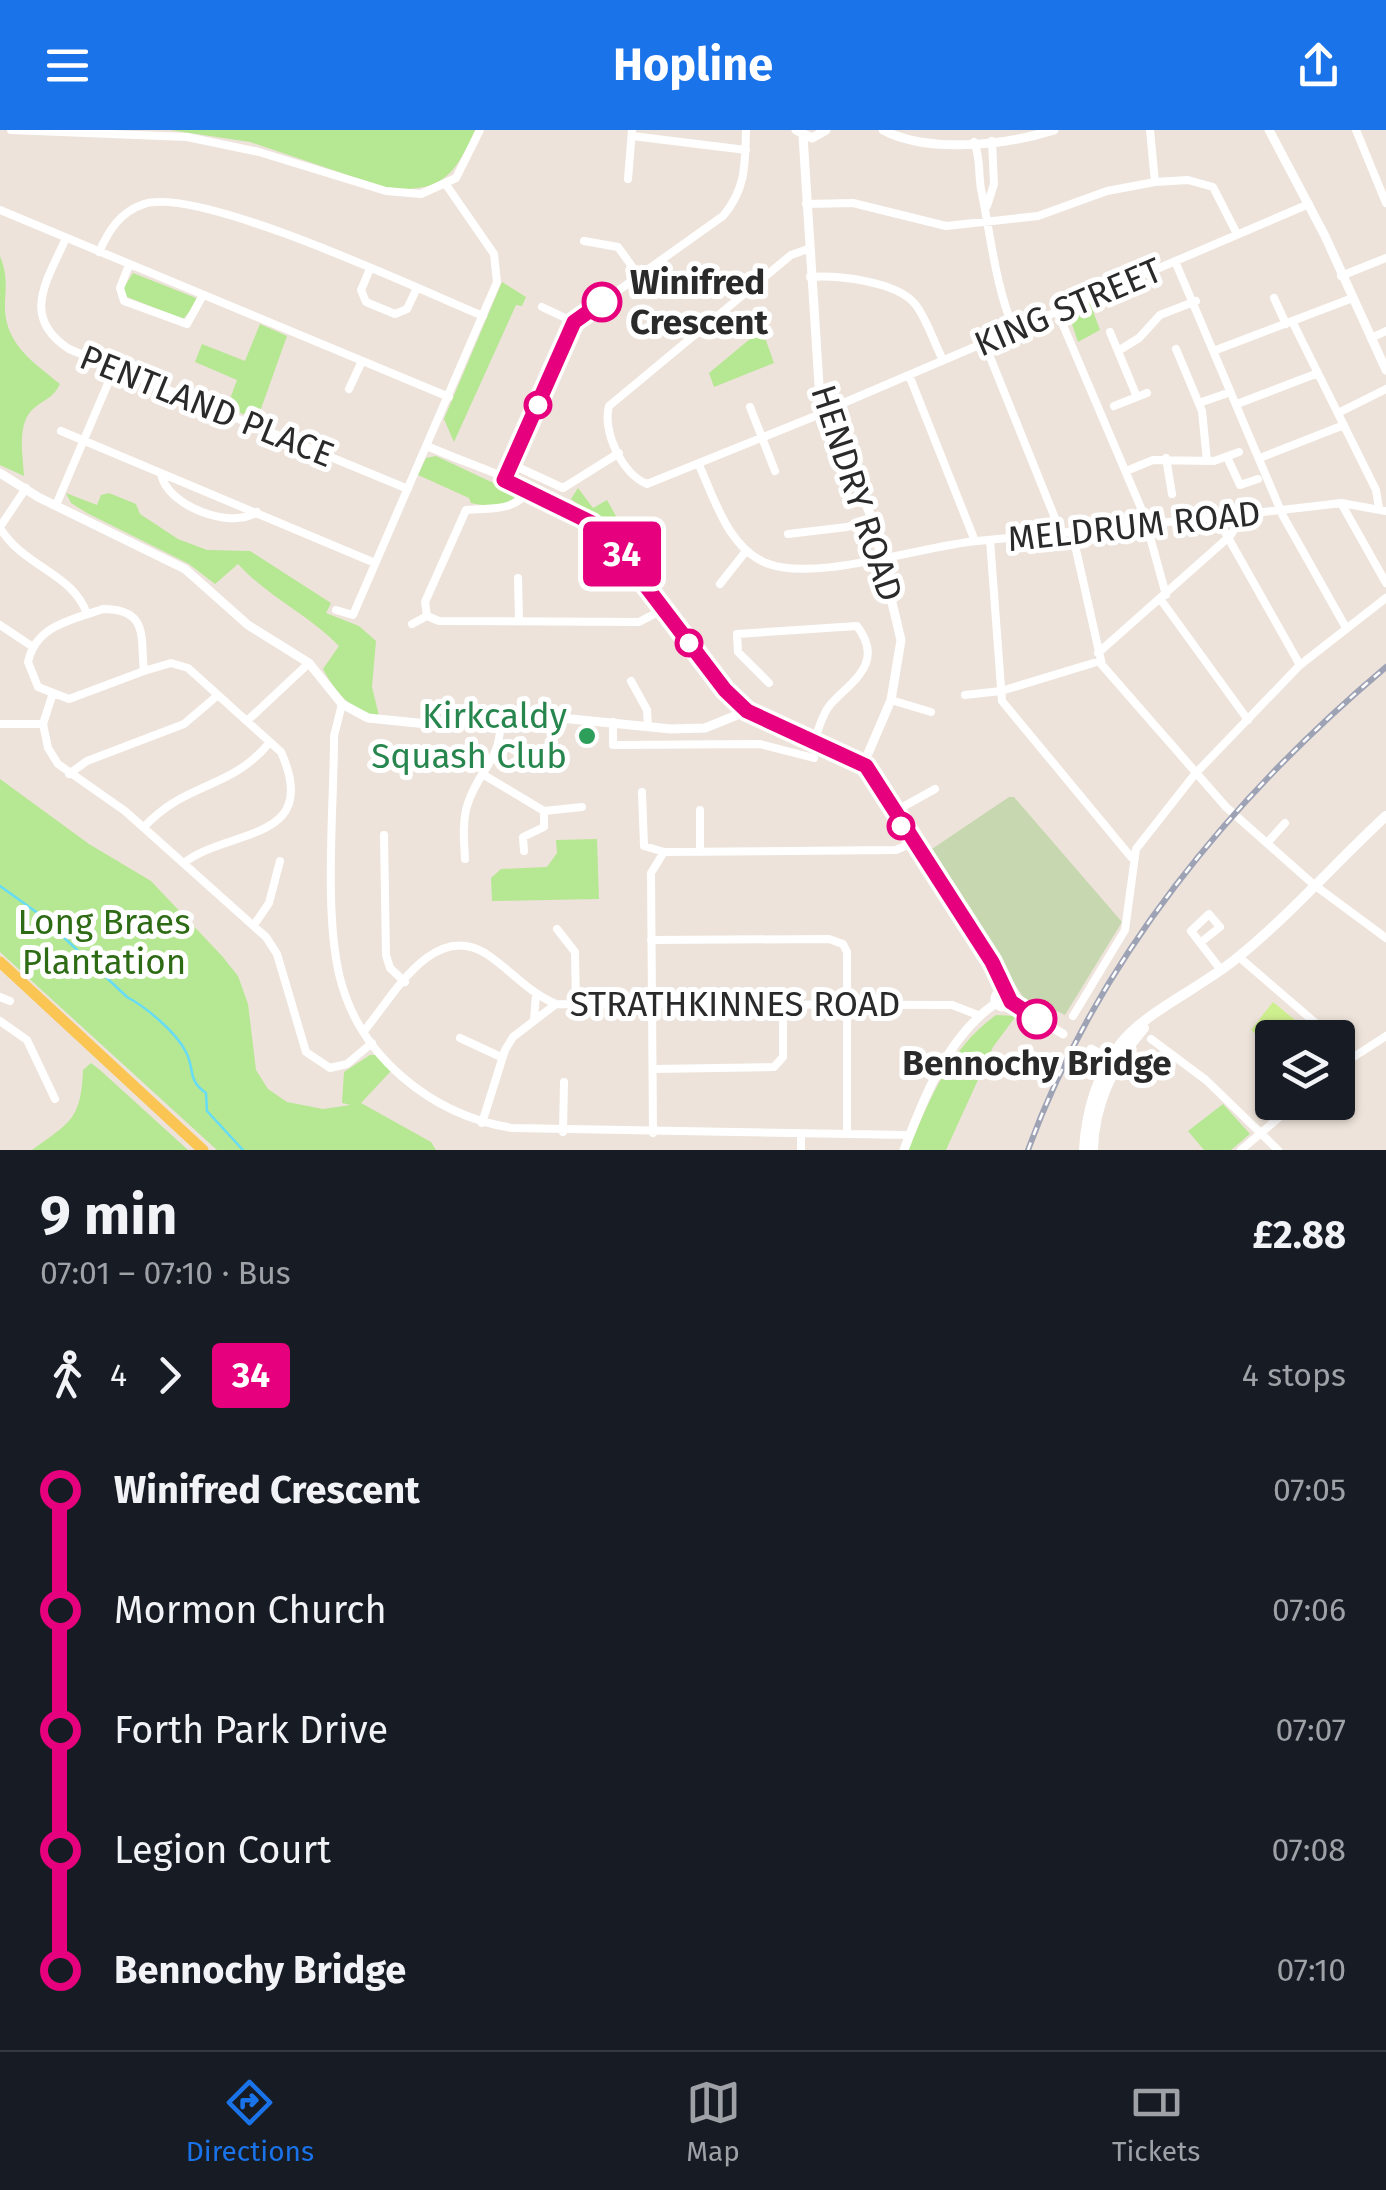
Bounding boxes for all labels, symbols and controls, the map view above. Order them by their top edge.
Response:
icon: menu [40,38,95,93]
text: Hopline [613,38,773,92]
icon: share [1291,38,1346,93]
street label: KING STREET [968,249,1168,365]
place label: Winifred Crescent [630,261,768,343]
marker: Winifred Crescent [583,283,621,321]
street label: PENTLAND PLACE [74,336,340,476]
street label: HENDRY ROAD [802,379,912,607]
unlabelled marker [525,392,551,418]
street label: MELDRUM ROAD [1006,492,1262,560]
line badge: 34 [577,522,667,586]
text: 34 [603,533,641,575]
unlabelled marker [676,630,702,656]
place label: Kirkcaldy Squash Club [371,695,567,777]
marker: Kirkcaldy Squash Club [576,725,598,747]
unlabelled marker [888,813,914,839]
park label: Long Braes Plantation [17,901,191,983]
street label: STRATHKINNES ROAD [570,983,900,1025]
marker: Bennochy Bridge [1018,1000,1056,1038]
map controls [1255,1020,1355,1120]
button: layers [1255,1020,1355,1120]
place label: Bennochy Bridge [902,1042,1172,1084]
text: 9 min [40,1183,178,1249]
text: £2.88 [1253,1212,1346,1258]
text: 07:01 – 07:10 · Bus [40,1254,291,1292]
icon: walk [40,1348,95,1403]
icon: forward [142,1348,197,1403]
text: 34 [232,1354,270,1396]
text: 4 [110,1356,127,1394]
text: 4 stops [1242,1356,1346,1394]
text: Winifred Crescent [114,1467,420,1513]
text: 07:05 [1273,1471,1346,1509]
text: Mormon Church [114,1587,387,1633]
text: 07:06 [1272,1591,1346,1629]
text: Forth Park Drive [114,1707,388,1753]
text: 07:07 [1275,1711,1346,1749]
text: Legion Court [114,1827,331,1873]
text: 07:08 [1271,1831,1346,1869]
text: Bennochy Bridge [114,1947,406,1993]
text: 07:10 [1276,1951,1346,1989]
tab: Directions [186,2075,314,2168]
tab: Map [686,2075,741,2168]
tab: Tickets [1112,2075,1200,2168]

